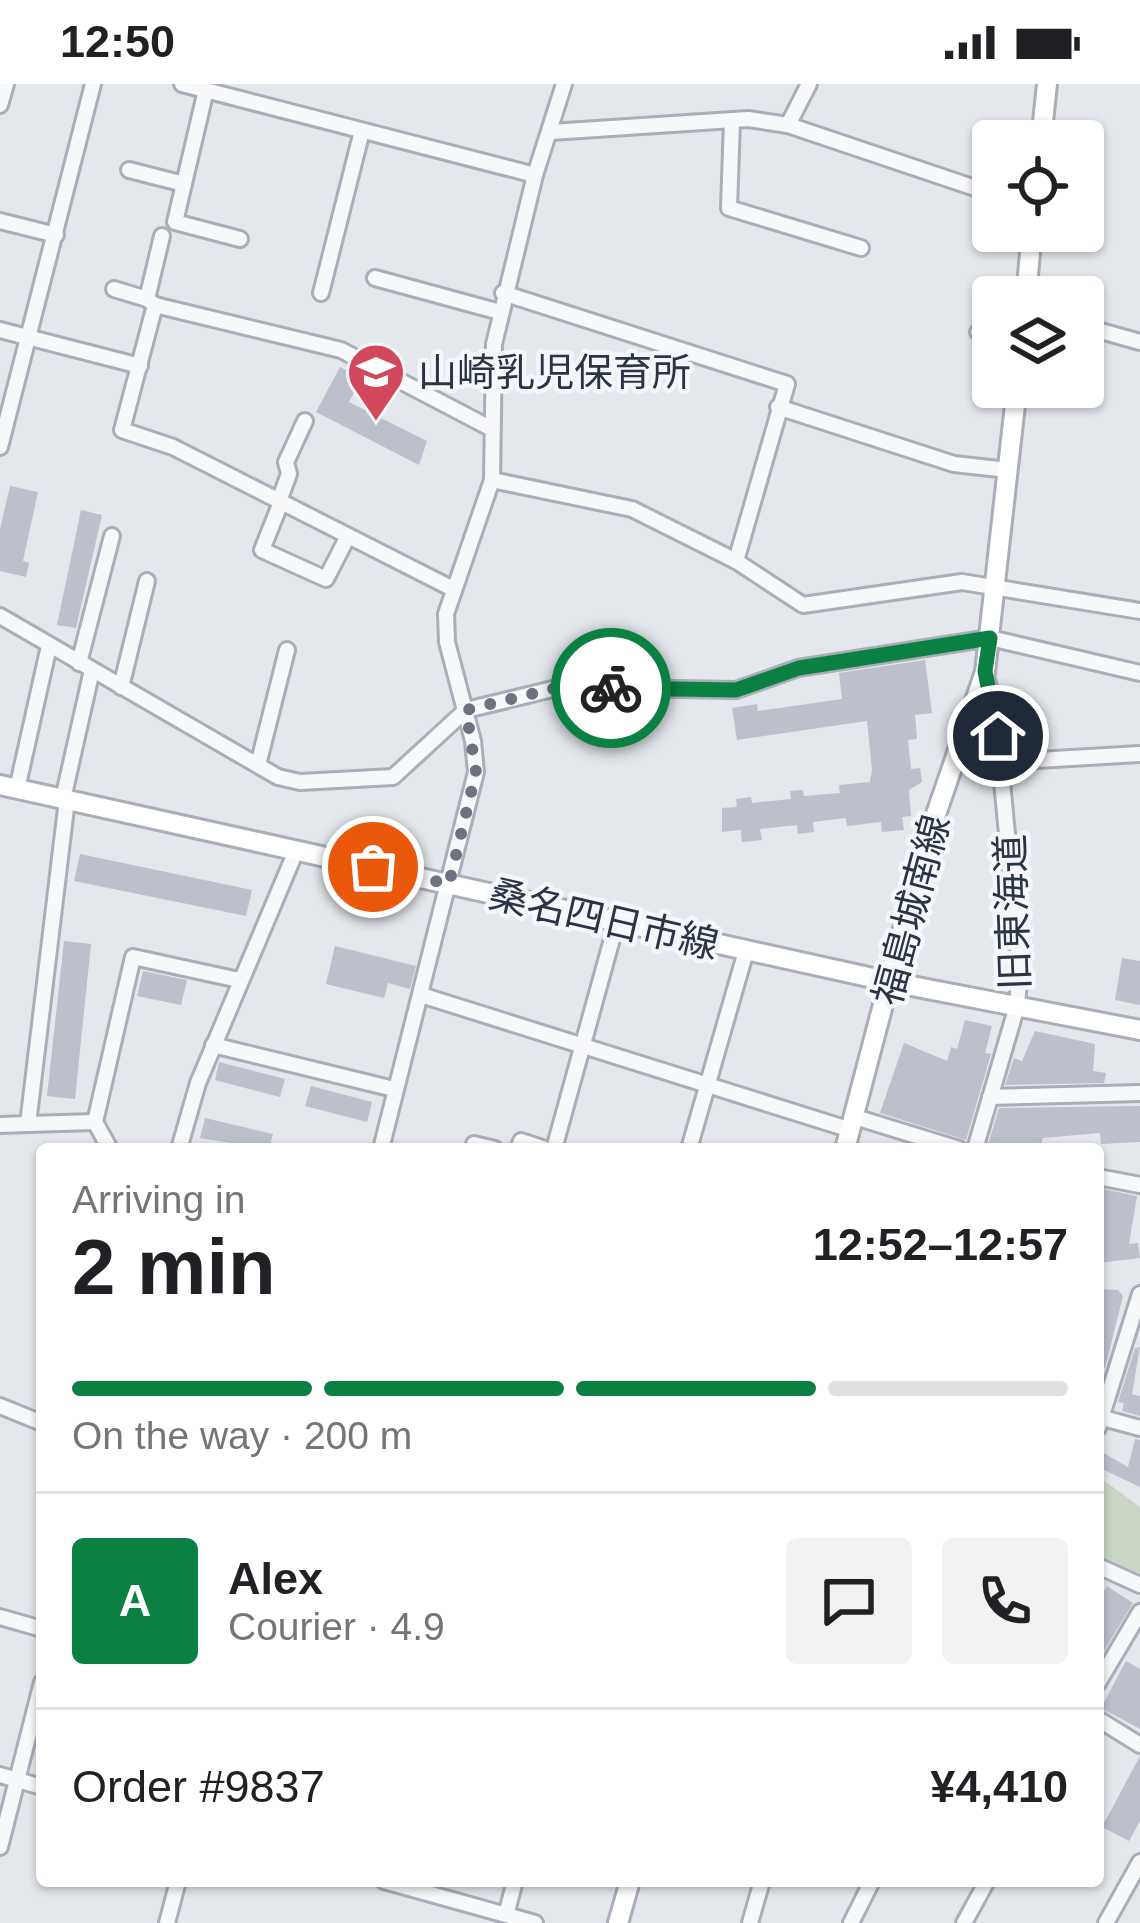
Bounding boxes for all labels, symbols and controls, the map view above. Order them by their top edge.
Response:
text: 12:50 [60,16,175,67]
map controls [972,120,1104,408]
button: locate [972,120,1104,252]
button: layers [972,276,1104,408]
school or university icon: 山崎乳児保育所 [345,341,407,423]
place label: 山崎乳児保育所 [418,351,691,394]
courier [551,628,671,748]
icon: bike [578,655,644,721]
pin [947,685,1049,787]
icon: home [965,703,1031,769]
street label: 福島城南線 [865,810,957,1010]
pin [322,816,424,918]
street label: 旧東海道 [988,833,1037,991]
icon: bag [340,834,406,900]
street label: 桑名四日市線 [485,872,723,967]
text: Arriving in [72,1178,245,1221]
text: 12:52–12:57 [813,1219,1068,1270]
text: 2 min [72,1223,276,1311]
text: On the way · 200 m [72,1414,412,1457]
button: chat [786,1538,912,1664]
button: phone [942,1538,1068,1664]
text: Alex [228,1553,323,1604]
text: A [119,1575,151,1626]
text: Courier · 4.9 [228,1605,445,1648]
text: Order #9837 [72,1761,325,1812]
text: ¥4,410 [930,1761,1068,1812]

